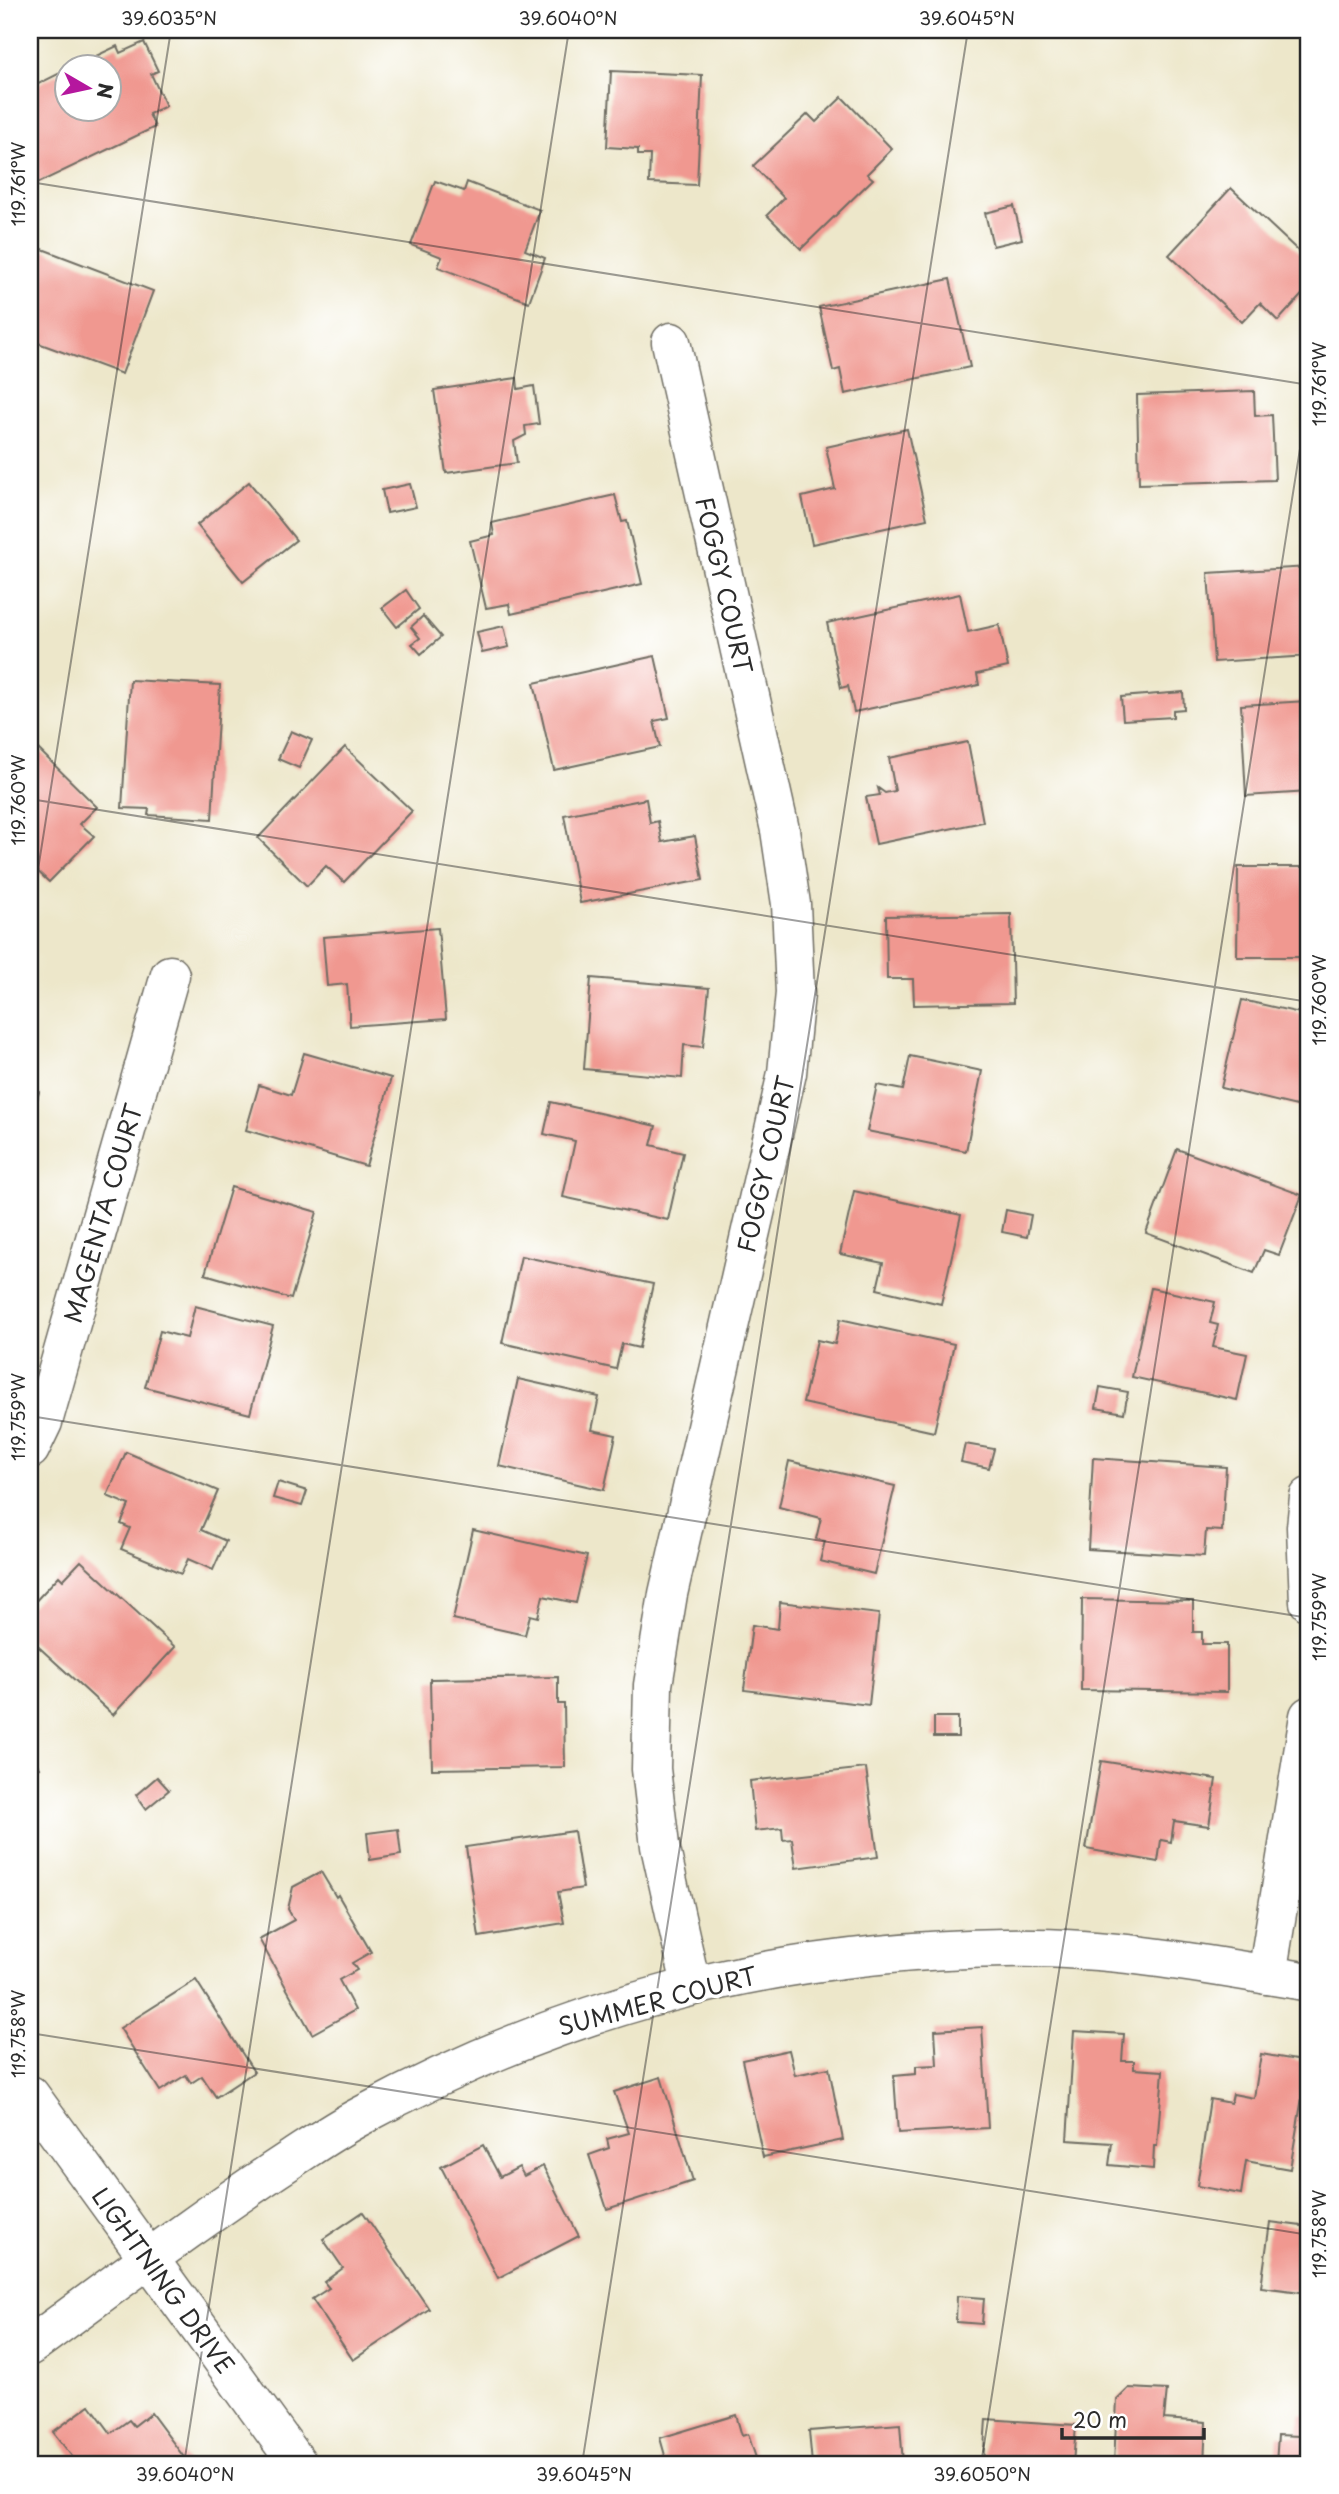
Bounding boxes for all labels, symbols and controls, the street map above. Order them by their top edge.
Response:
text: 39.6035°N [121,4,217,31]
text: 39.6040°N [519,4,618,31]
text: 39.6045°N [919,4,1015,31]
north arrow [52,52,122,122]
text: N [91,81,121,100]
text: 119.761°W [4,141,31,226]
text: 119.761°W [1305,341,1332,426]
street label: FOGGY COURT [687,493,763,677]
text: 119.760°W [4,754,31,845]
text: 119.760°W [1305,954,1332,1045]
street label: FOGGY COURT [727,1072,803,1256]
street label: MAGENTA COURT [54,1099,151,1327]
text: 119.759°W [4,1372,31,1461]
text: 119.759°W [1305,1572,1332,1661]
street label: SUMMER COURT [553,1956,761,2044]
text: 119.758°W [4,1989,31,2078]
street label: LIGHTNING DRIVE [84,2179,244,2381]
text: 119.758°W [1305,2189,1332,2278]
scale bar [1062,2396,1204,2440]
text: 20 m [1073,2403,1127,2435]
text: 39.6040°N [136,2460,235,2487]
text: 39.6045°N [536,2460,632,2487]
text: 39.6050°N [933,2460,1031,2487]

